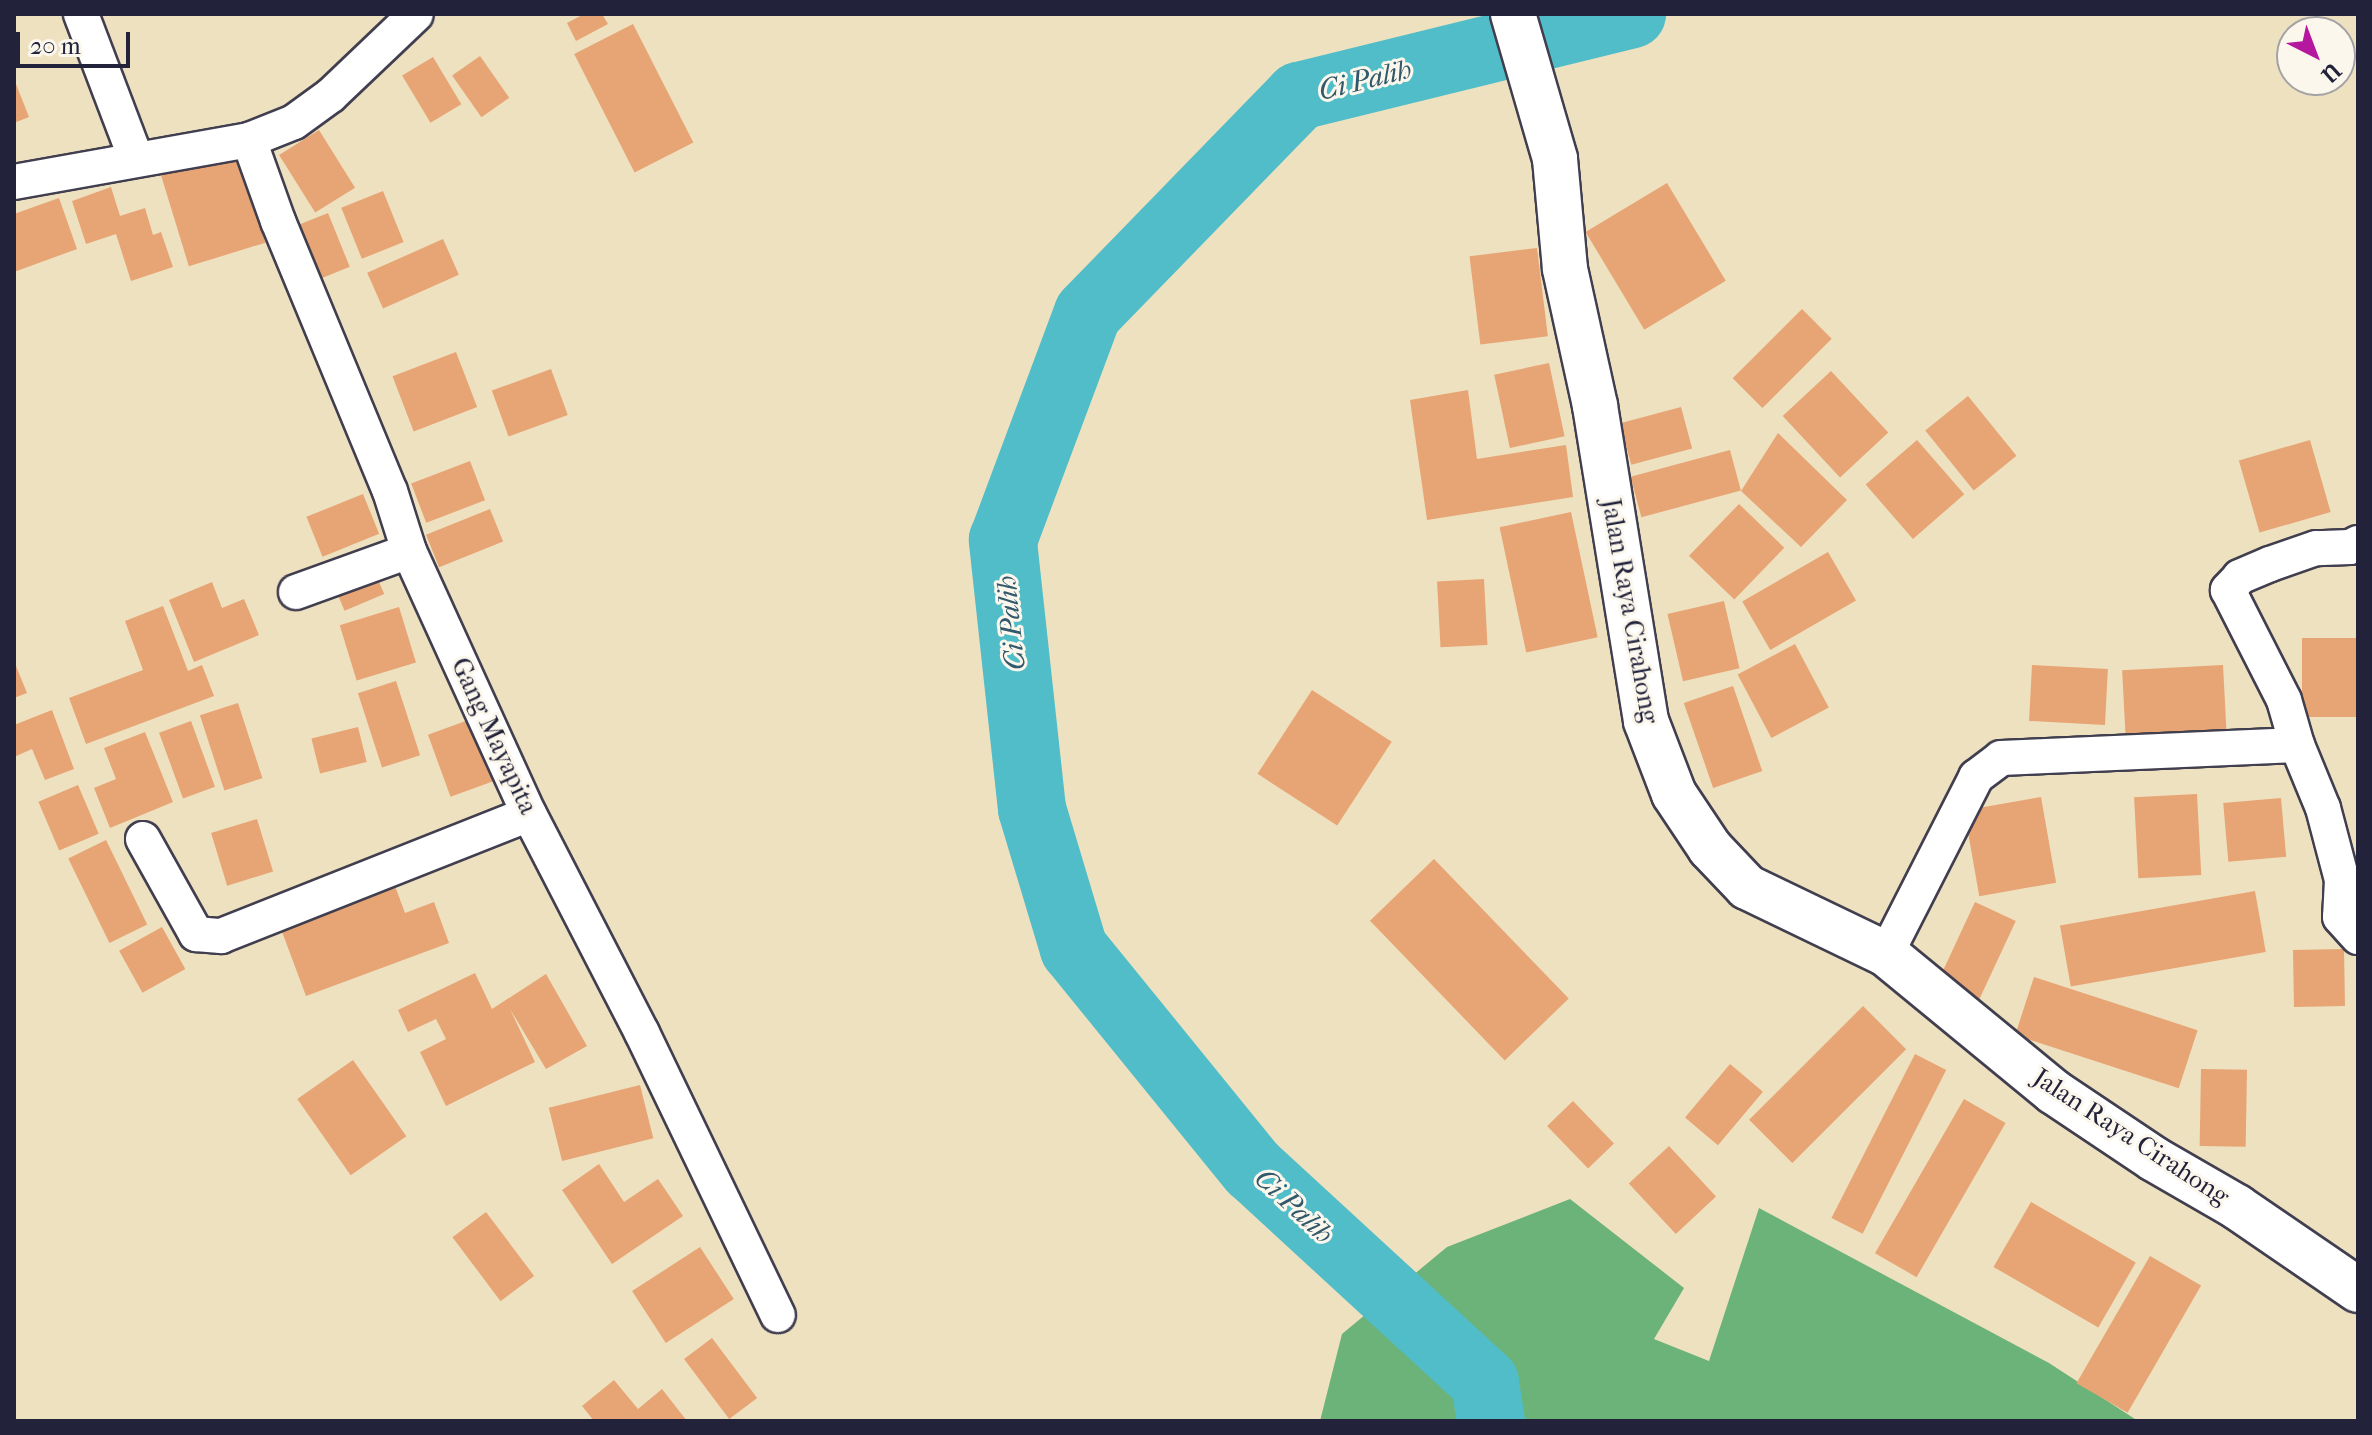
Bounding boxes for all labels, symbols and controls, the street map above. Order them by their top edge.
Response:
scale bar [20,16,134,66]
north arrow [2276,16,2356,96]
text: 20 m [30,32,81,60]
water label: Ci Palih [1315,52,1415,108]
text: U [2316,57,2346,88]
street label: Jalan Raya Cirahong [1595,496,1665,726]
water label: Ci Palih [989,574,1033,672]
street label: Gang Mayapita [444,653,544,819]
street label: Jalan Raya Cirahong [2027,1062,2235,1212]
water label: Ci Palih [1248,1161,1340,1251]

